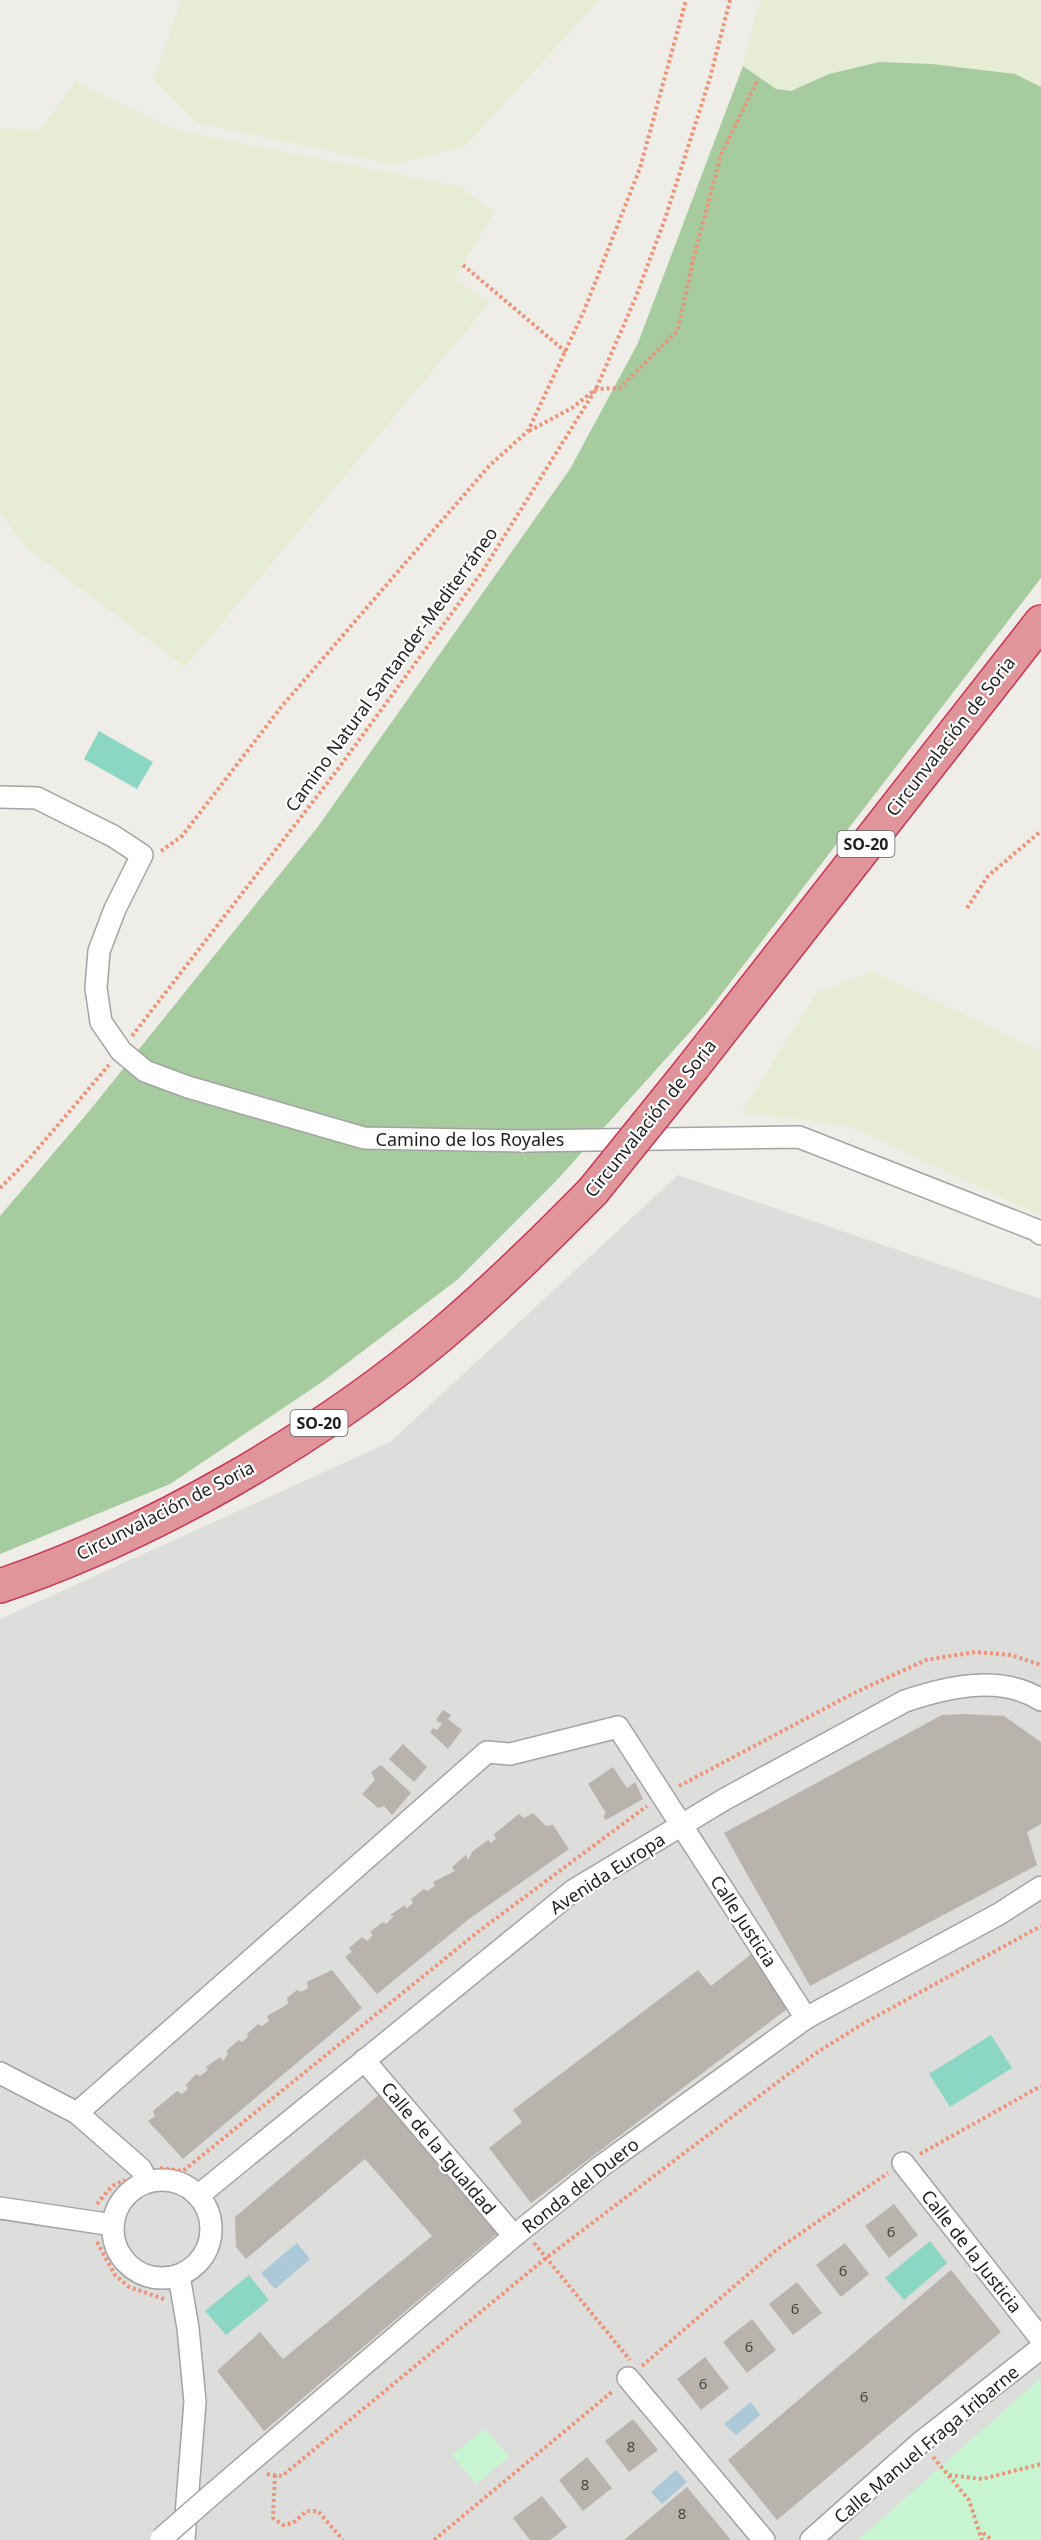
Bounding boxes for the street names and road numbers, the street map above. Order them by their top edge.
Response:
street label: Camino Natural Santander-Mediterráneo [279,522,503,816]
street label: Circunvalación de Soria [880,651,1020,821]
road number: SO-20 [838,831,894,857]
street label: Circunvalación de Soria [579,1034,721,1202]
street label: Camino de los Royales [376,1127,564,1151]
road number: SO-20 [290,1410,348,1436]
street label: Circunvalación de Soria [72,1455,258,1565]
street label: Avenida Europa [545,1827,669,1919]
street label: Calle Justicia [705,1871,783,1971]
street label: Calle de la Igualdad [376,2077,502,2219]
street label: Ronda del Duero [517,2132,643,2238]
street label: Calle de la Justicia [916,2184,1028,2318]
street label: Calle Manuel Fraga Iribarne [829,2360,1023,2528]

